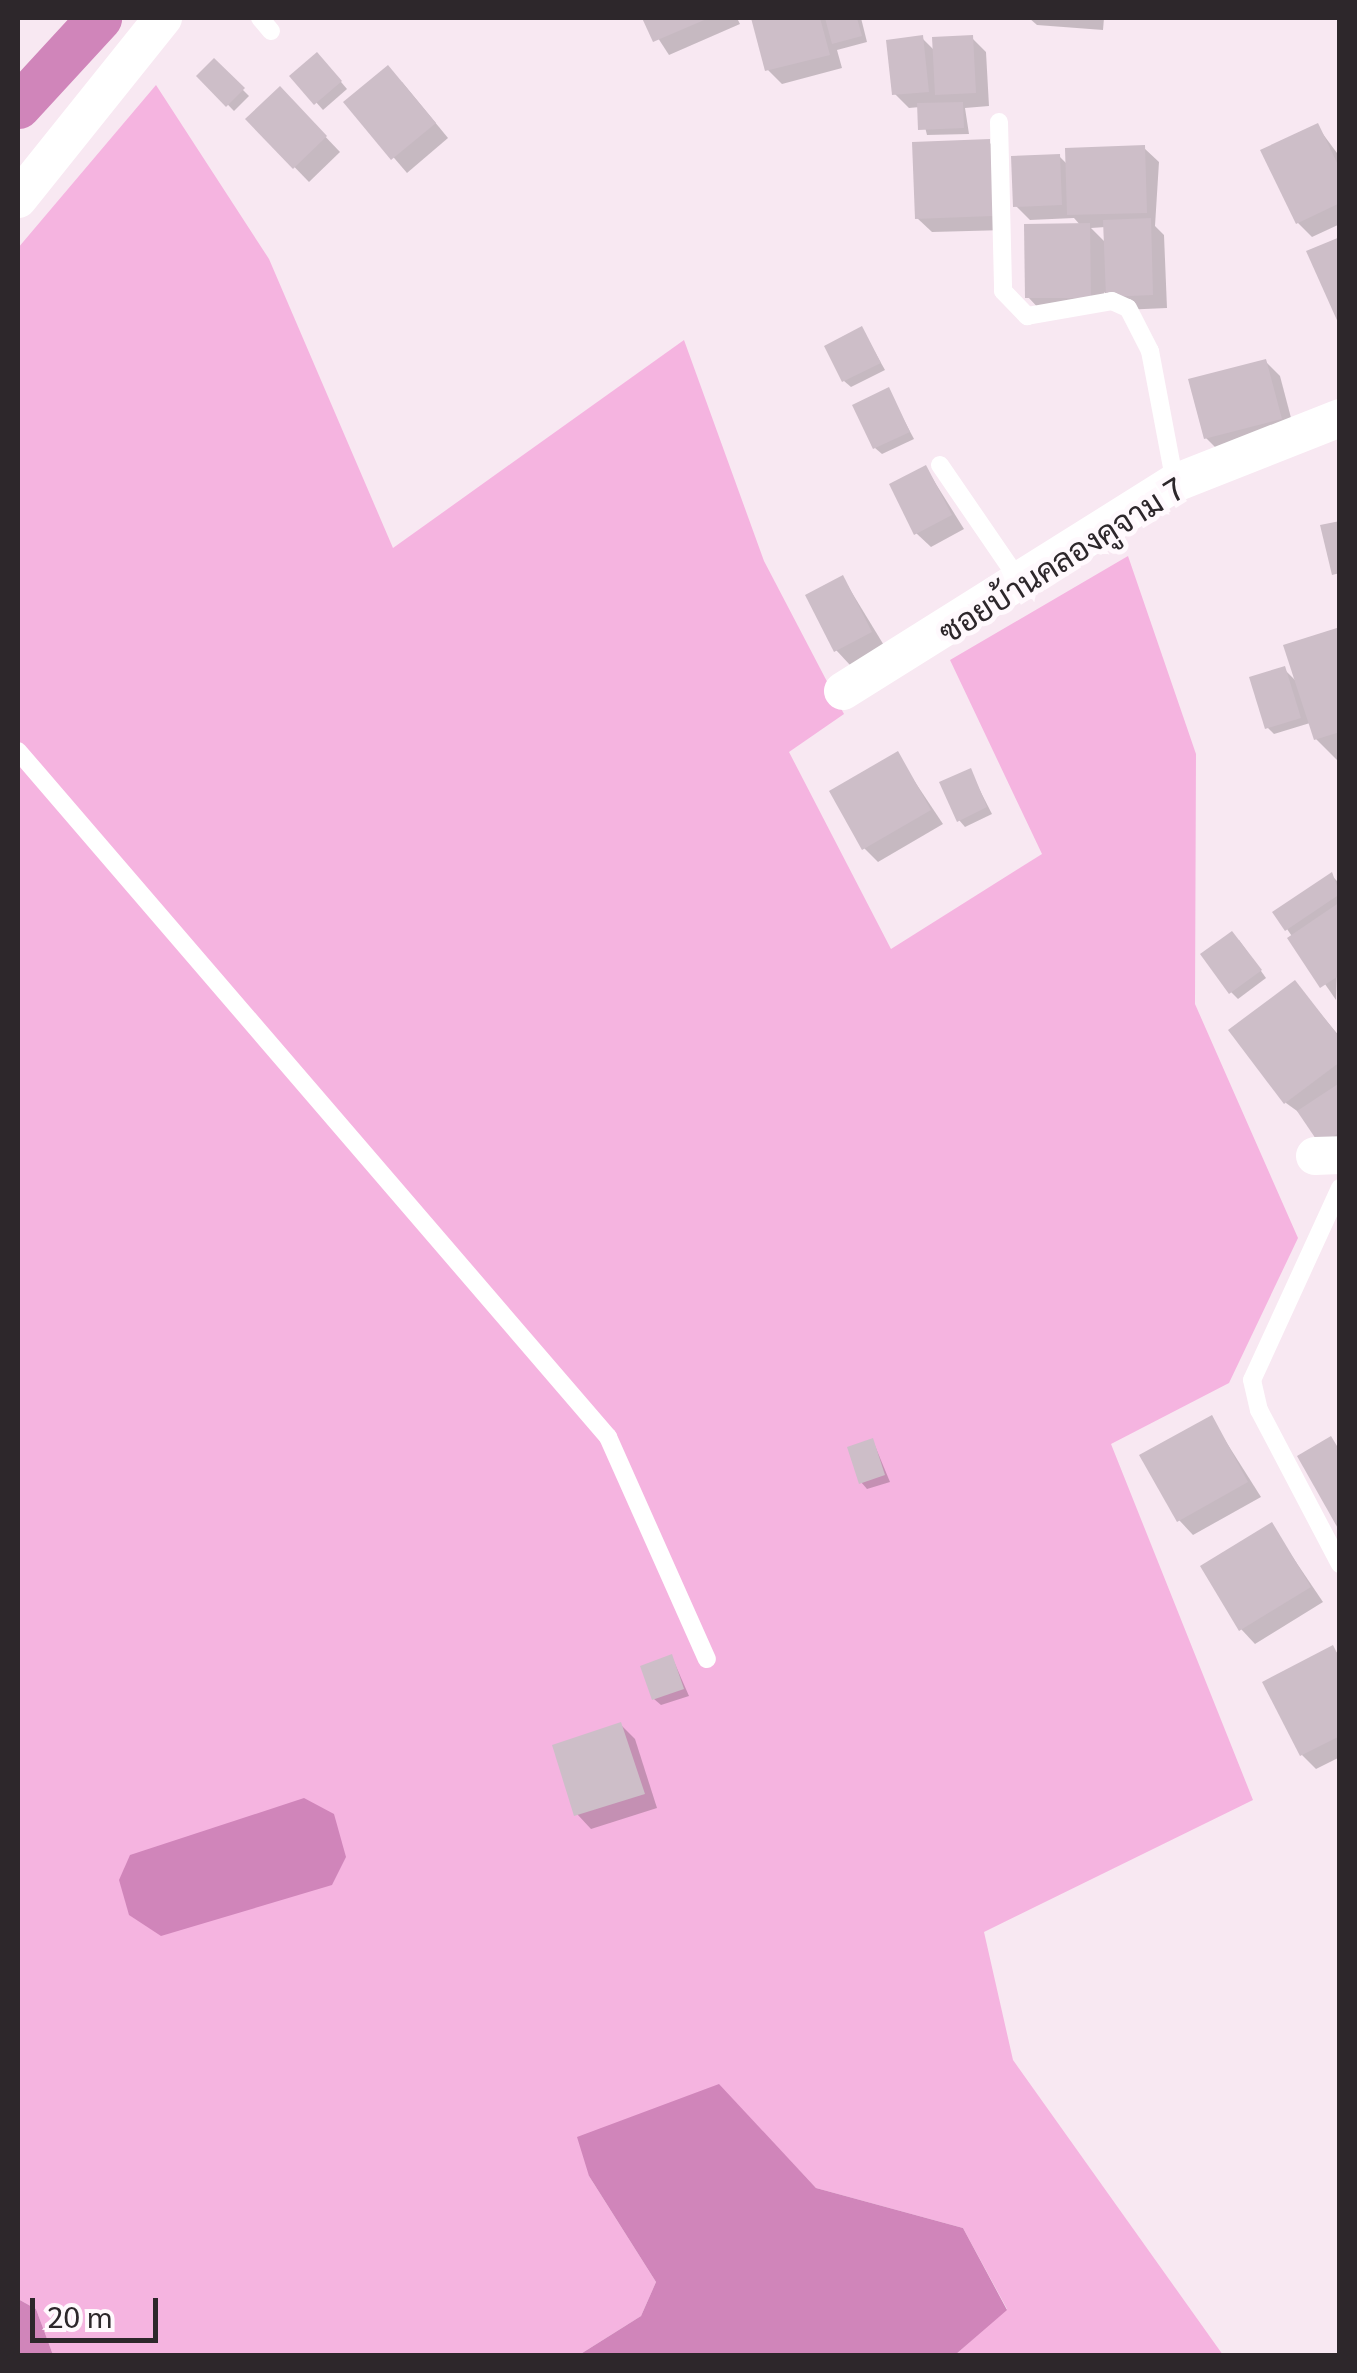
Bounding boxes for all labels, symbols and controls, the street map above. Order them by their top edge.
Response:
street label: ซอยบ้านคลองคูจาม 7 [931,468,1191,650]
scale bar [35,2278,162,2340]
text: 20 m [47,2296,112,2335]

